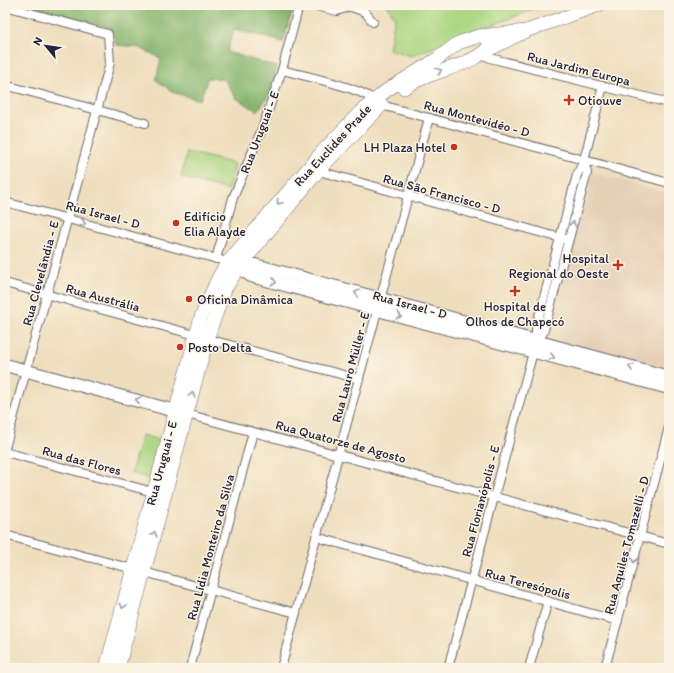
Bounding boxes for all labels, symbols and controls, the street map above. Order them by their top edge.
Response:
north arrow [26,26,66,66]
text: N [30,35,45,48]
street label: Rua Jardim Europa [526,48,632,89]
one-way arrow [435,68,442,76]
street label: Rua Uruguai - E [237,89,282,176]
place label: Otiouve [578,93,622,108]
marker: Otiouve [563,94,575,106]
street label: Rua Montevidéo - D [422,97,532,140]
street label: Rua Euclides Prade [291,101,374,189]
place label: LH Plaza Hotel [364,140,446,155]
marker: LH Plaza Hotel [449,142,459,152]
street label: Rua São Francisco - D [382,171,503,216]
street label: Rua Israel - D [64,197,142,232]
one-way arrow [277,197,284,204]
place label: Edifício Elia Alayde [184,209,246,239]
one-way arrow [79,218,86,227]
marker: Edifício Elia Alayde [171,218,181,228]
street label: Rua Clevelândia - E [19,219,62,327]
one-way arrow [568,221,577,228]
place label: Hospital Regional do Oeste [509,251,609,281]
marker: Hospital Regional do Oeste [612,259,624,271]
one-way arrow [270,277,277,286]
street label: Rua Austrália [64,280,142,315]
marker: Hospital de Olhos de Chapecó [509,285,521,297]
street label: Rua Israel - D [371,287,449,322]
one-way arrow [354,289,361,298]
place label: Oficina Dinâmica [197,292,294,307]
marker: Oficina Dinâmica [184,294,194,304]
place label: Hospital de Olhos de Chapecó [465,299,565,329]
street label: Rua Lauro Müller - E [328,310,372,424]
one-way arrow [395,311,402,320]
place label: Posto Delta [188,340,252,355]
marker: Posto Delta [175,342,185,352]
one-way arrow [548,352,555,361]
one-way arrow [628,363,635,371]
one-way arrow [187,392,196,399]
one-way arrow [134,397,141,405]
street label: Rua Quatorze de Agosto [274,417,408,466]
street label: Rua Uruguai - E [143,419,180,507]
street label: Rua das Flores [41,443,123,478]
street label: Rua Florianópolis - E [458,444,503,558]
street label: Rua Lídia Monteiro da Silva [184,472,237,622]
street label: Rua Aquiles Tomazelli - D [601,474,652,616]
one-way arrow [149,531,158,538]
one-way arrow [630,556,639,563]
street label: Rua Teresópolis [483,565,572,602]
one-way arrow [119,603,127,610]

